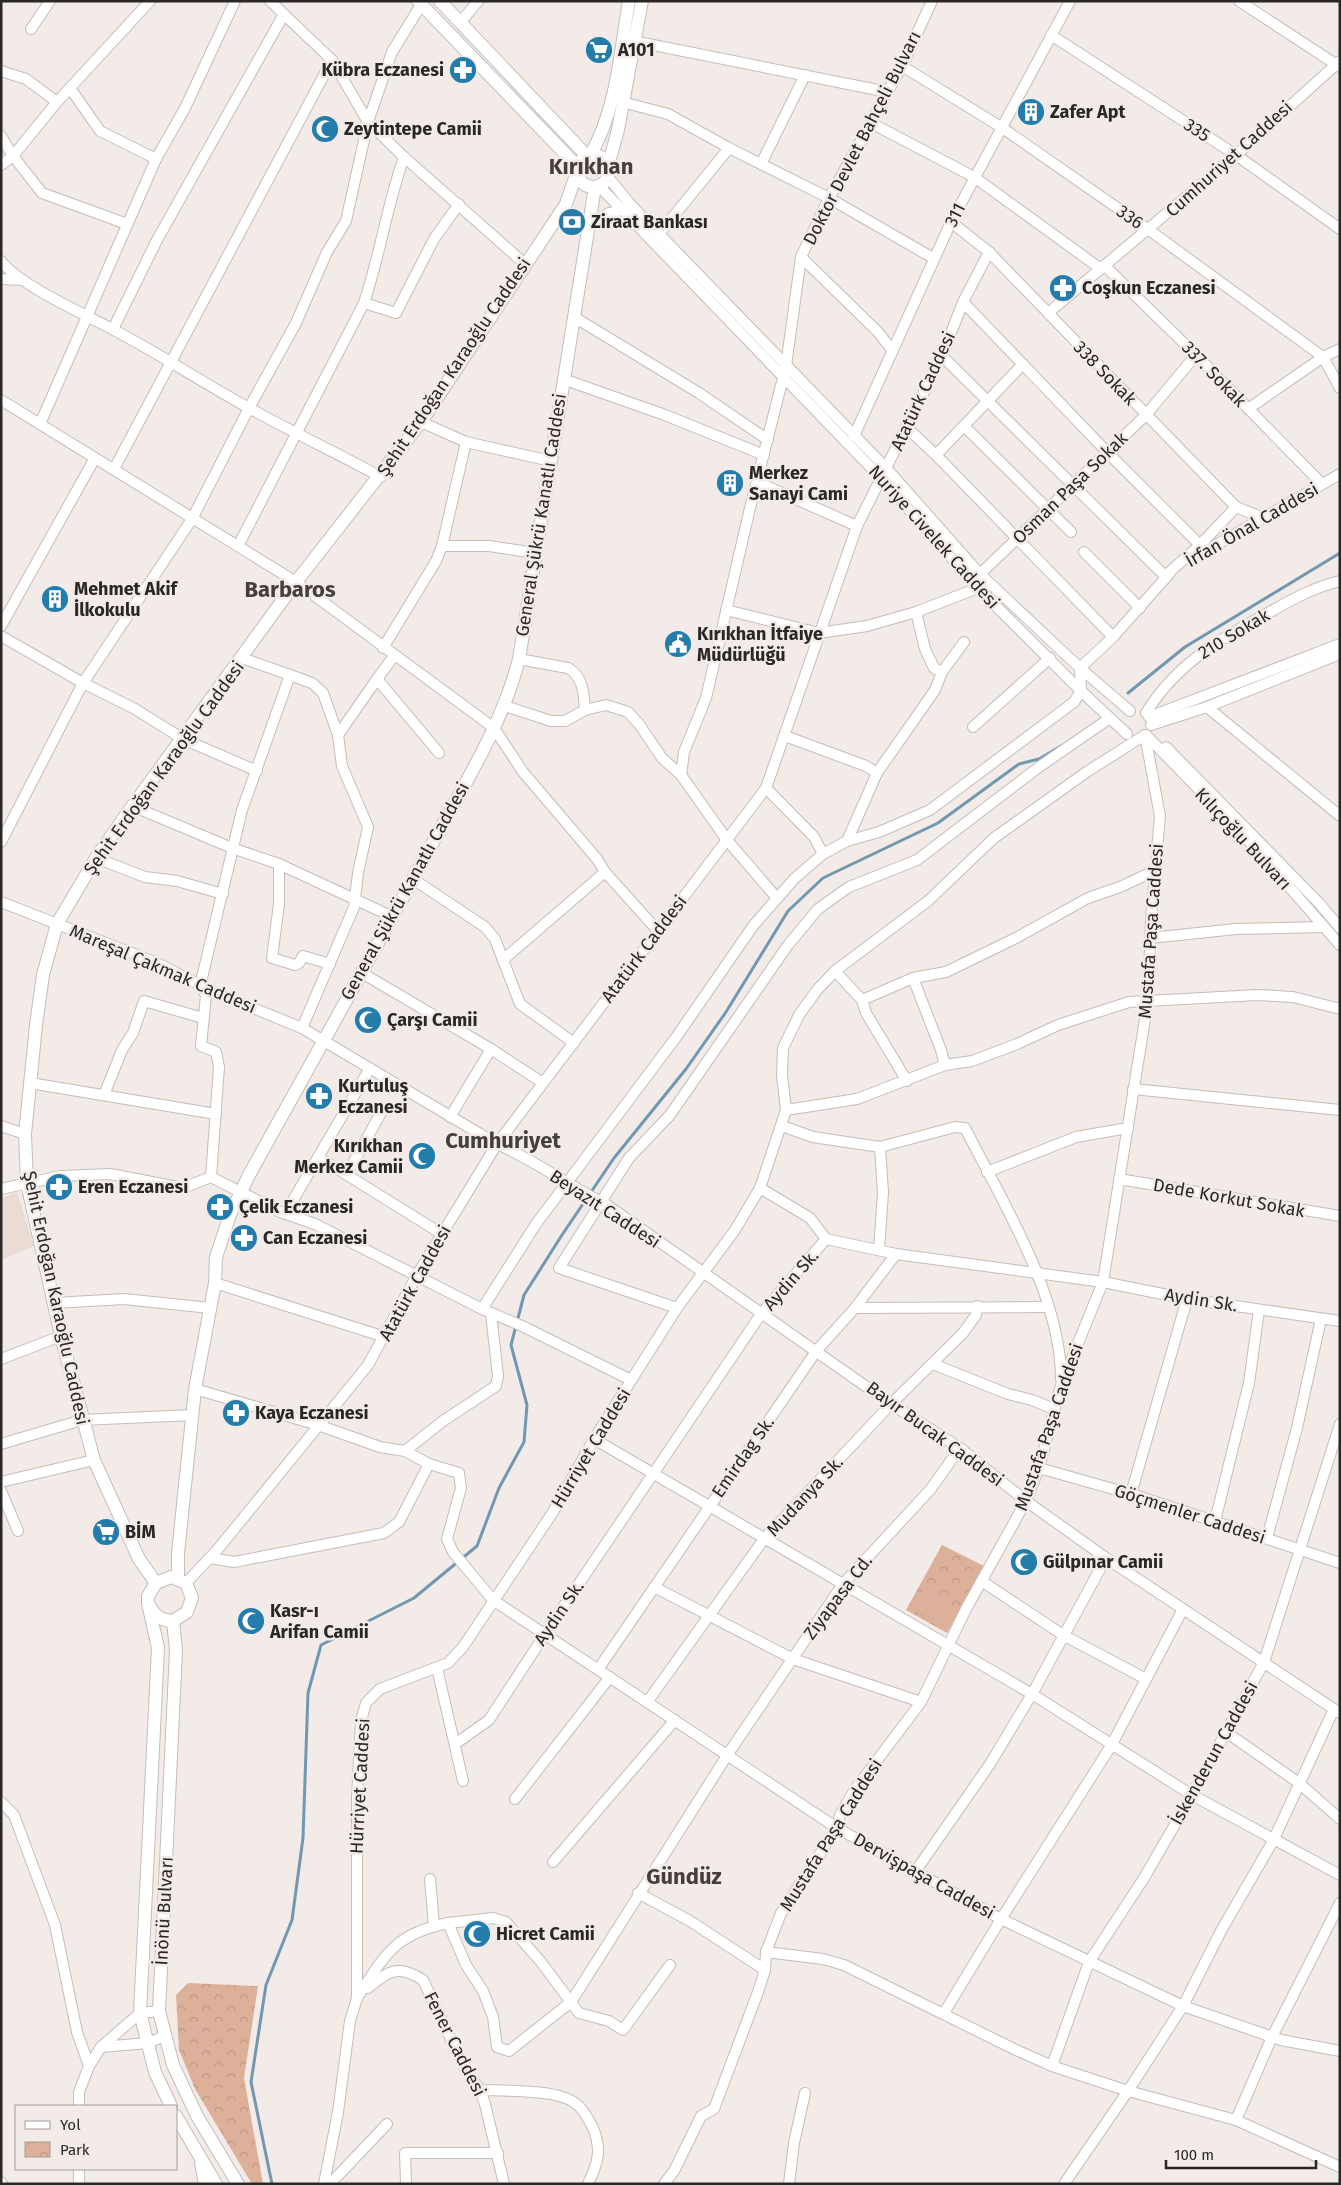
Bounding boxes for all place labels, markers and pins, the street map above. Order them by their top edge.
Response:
supermarket icon: A101 [584,35,614,65]
place label: A101 [617,39,655,61]
pharmacy icon: Kübra Eczanesi [448,55,478,85]
place label: Kübra Eczanesi [321,59,444,81]
building icon: Zafer Apt [1016,97,1046,127]
place label: Zafer Apt [1050,101,1126,123]
mosque icon: Zeytintepe Camii [310,114,340,144]
place label: Zeytintepe Camii [344,118,482,140]
bank icon: Ziraat Bankası [557,207,587,237]
place label: Ziraat Bankası [591,211,708,233]
pharmacy icon: Coşkun Eczanesi [1048,273,1078,303]
place label: Coşkun Eczanesi [1082,277,1216,299]
place label: Merkez Sanayi Cami [749,462,848,505]
building icon: Merkez Sanayi Cami [715,468,745,498]
place label: Mehmet Akif İlkokulu [74,578,178,621]
building icon: Mehmet Akif İlkokulu [40,584,70,614]
place label: Kırıkhan İtfaiye Müdürlüğü [697,623,823,666]
public building icon: Kırıkhan İtfaiye Müdürlüğü [663,629,693,659]
mosque icon: Çarşı Camii [353,1005,383,1035]
place label: Çarşı Camii [387,1009,477,1031]
place label: Kurtuluş Eczanesi [338,1075,409,1118]
pharmacy icon: Kurtuluş Eczanesi [304,1081,334,1111]
place label: Kırıkhan Merkez Camii [294,1135,403,1178]
mosque icon: Kırıkhan Merkez Camii [407,1141,437,1171]
pharmacy icon: Eren Eczanesi [44,1172,74,1202]
place label: Eren Eczanesi [78,1176,188,1198]
pharmacy icon: Çelik Eczanesi [205,1192,235,1222]
place label: Çelik Eczanesi [239,1196,353,1218]
pharmacy icon: Can Eczanesi [229,1223,259,1253]
place label: Can Eczanesi [263,1227,367,1249]
pharmacy icon: Kaya Eczanesi [221,1398,251,1428]
place label: Kaya Eczanesi [255,1402,369,1424]
supermarket icon: BİM [91,1517,121,1547]
place label: BİM [125,1521,156,1543]
mosque icon: Gülpınar Camii [1009,1547,1039,1577]
place label: Gülpınar Camii [1043,1551,1163,1573]
place label: Kasr-ı Arifan Camii [269,1600,369,1643]
mosque icon: Kasr-ı Arifan Camii [236,1606,266,1636]
mosque icon: Hicret Camii [462,1919,492,1949]
place label: Hicret Camii [496,1923,595,1945]

